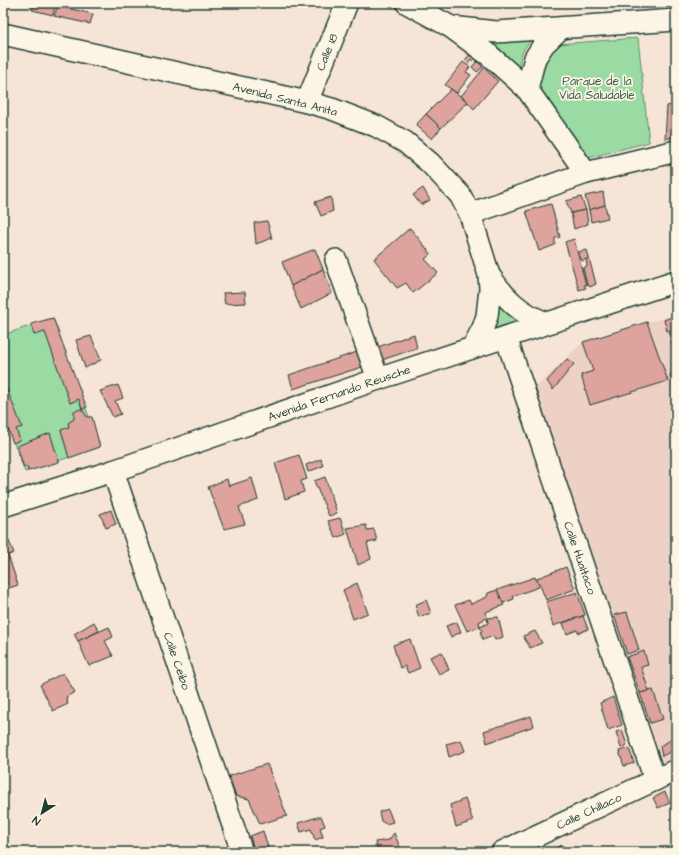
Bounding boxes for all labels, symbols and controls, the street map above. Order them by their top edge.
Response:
street label: Calle 18 [312,31,343,73]
park label: Parque de la Vida Saludable [559,73,635,104]
street label: Avenida Santa Anita [231,78,339,121]
street label: Avenida Fernando Reusche [266,361,413,426]
street label: Calle Hualtaco [559,519,600,597]
street label: Calle Ceibo [159,630,194,693]
street label: Calle Chillaco [554,789,625,834]
north arrow [22,793,62,833]
text: N [29,813,44,829]

